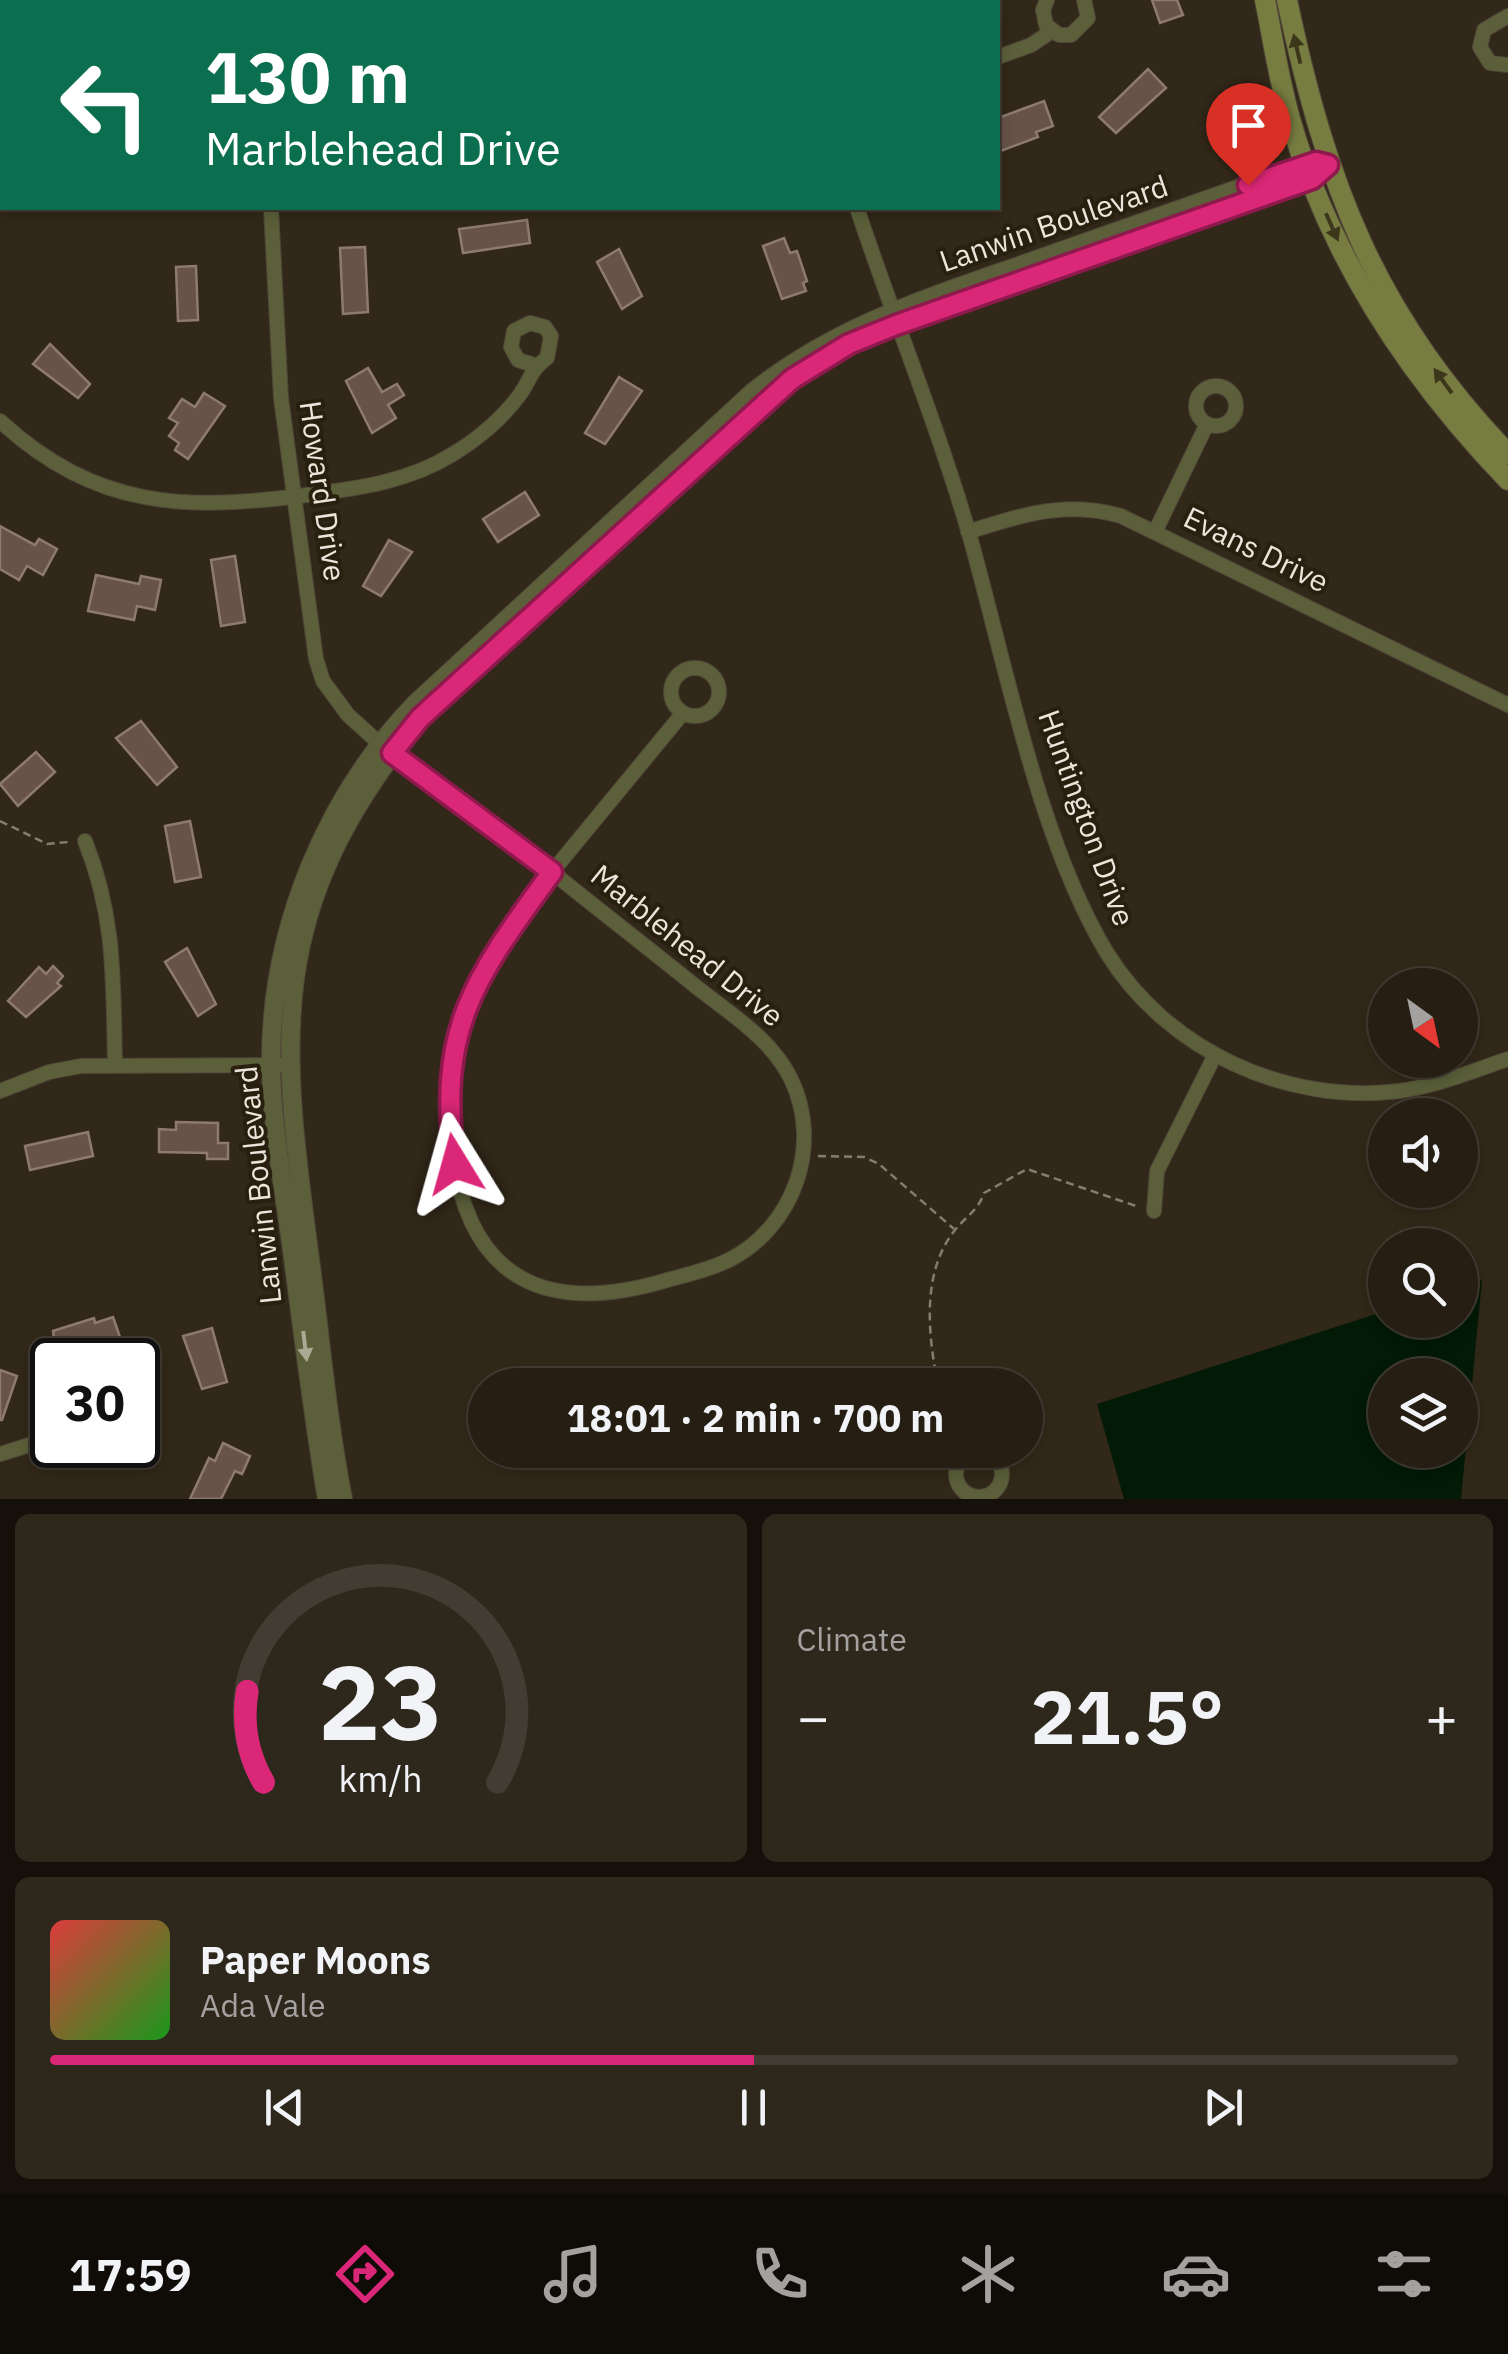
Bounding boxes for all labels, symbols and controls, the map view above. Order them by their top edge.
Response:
text: 130 m [205,31,410,122]
one-way arrow [1289,33,1304,64]
icon: left [40,40,170,170]
pin [1206,83,1291,186]
icon: arrive [1221,98,1276,153]
text: Marblehead Drive [205,119,561,177]
street label: Lanwin Boulevard [934,165,1173,280]
one-way arrow [1324,212,1340,242]
one-way arrow [1434,368,1454,394]
street label: Howard Drive [292,398,355,583]
street label: Evans Drive [1178,497,1335,600]
street label: Huntington Drive [1030,704,1145,931]
street label: Marblehead Drive [584,855,792,1035]
north arrow [1368,968,1478,1078]
map controls [1368,968,1478,1468]
street label: Lanwin Boulevard [226,1064,289,1306]
button: sound [1368,1098,1478,1208]
position arrow [403,1112,507,1216]
button: search [1368,1228,1478,1338]
one-way arrow [297,1331,313,1362]
speed limit sign: 30 [30,1338,160,1468]
button: layers [1368,1358,1478,1468]
text: 18:01 · 2 min · 700 m [567,1393,944,1442]
text: Climate [797,1618,907,1660]
text: 23 [318,1633,443,1769]
text: 21.5° [1030,1667,1224,1765]
text: − [797,1681,830,1752]
text: + [1425,1681,1458,1752]
text: km/h [339,1755,423,1802]
text: Paper Moons [200,1935,431,1984]
text: Ada Vale [200,1984,326,2026]
icon: previous [257,2080,312,2135]
icon: pause [726,2080,781,2135]
icon: next [1196,2080,1251,2135]
icon: directions [330,2239,400,2309]
icon: music [538,2239,608,2309]
icon: phone [745,2239,815,2309]
icon: climate [953,2239,1023,2309]
icon: car [1161,2239,1231,2309]
icon: filters [1369,2239,1439,2309]
text: 17:59 [69,2245,192,2303]

